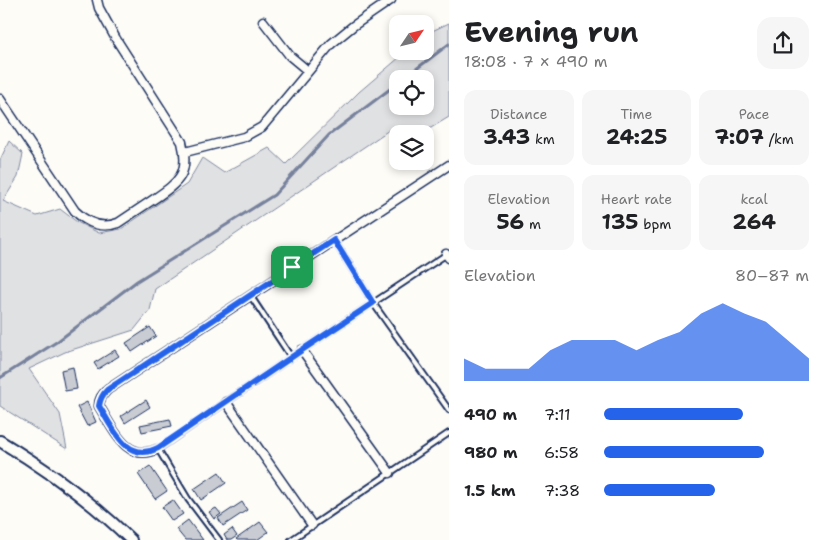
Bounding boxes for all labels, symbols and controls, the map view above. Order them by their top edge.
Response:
text: Evening run [464,13,639,51]
north arrow [389,15,434,60]
map controls [389,15,434,170]
button: share [757,17,809,69]
text: 18:08 · 7 × 490 m [464,51,608,72]
button: locate [389,70,434,115]
text: Distance [490,105,548,123]
text: Time [620,105,653,123]
text: Pace [739,105,770,123]
text: 3.43 [483,123,530,151]
text: 24:25 [606,123,667,151]
text: 7:07 [715,123,764,151]
button: layers [389,125,434,170]
text: km [530,130,555,148]
text: /km [764,130,794,148]
text: Elevation [487,190,550,208]
text: Heart rate [601,190,672,208]
text: kcal [741,190,768,208]
text: 56 [496,208,524,236]
text: 135 [602,208,638,236]
text: 264 [732,208,776,236]
text: m [524,215,541,233]
text: bpm [638,215,671,233]
pin [271,246,313,288]
icon: arrive [278,253,306,281]
text: Elevation [464,265,536,286]
text: 80–87 m [735,265,809,286]
text: 490 m [464,404,517,425]
text: 7:11 [544,404,571,425]
text: 980 m [464,442,518,463]
text: 6:58 [544,442,579,463]
text: 1.5 km [464,480,516,501]
text: 7:38 [544,480,580,501]

